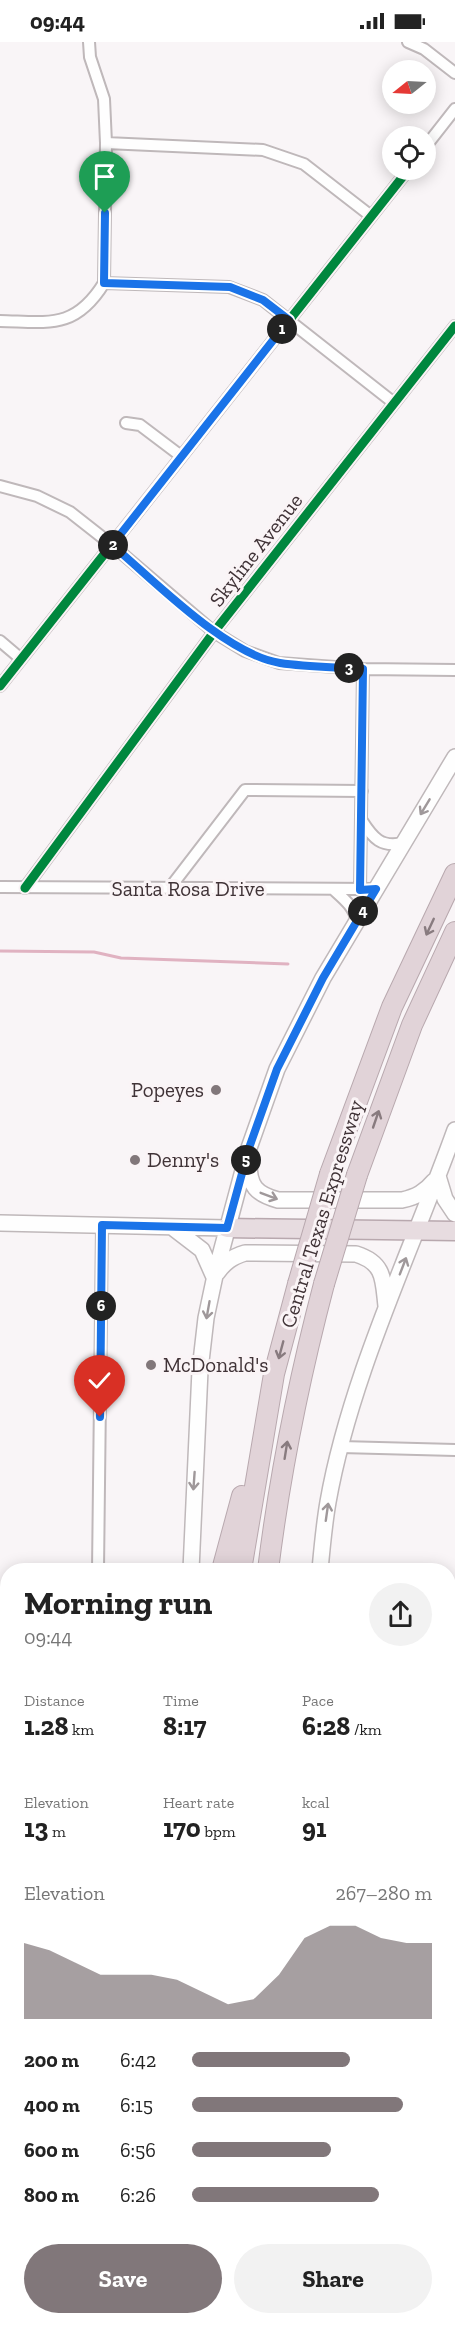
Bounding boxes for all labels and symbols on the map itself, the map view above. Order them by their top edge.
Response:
north arrow [382,60,436,114]
pin [79,151,130,213]
pin: 1 [267,314,297,344]
street label: Skyline Avenue [204,488,308,611]
pin: 2 [98,530,128,560]
pin: 3 [334,653,364,683]
one-way arrow [418,798,430,815]
street label: Santa Rosa Drive [111,876,265,901]
pin: 4 [348,896,378,926]
one-way arrow [423,917,435,935]
place label: Popeyes [131,1077,204,1102]
marker: Popeyes [209,1083,223,1097]
street label: Central Texas Expressway [275,1097,368,1331]
one-way arrow [371,1110,382,1129]
pin: 5 [231,1145,261,1175]
place label: Denny's [147,1147,219,1172]
marker: Denny's [128,1153,142,1167]
one-way arrow [259,1192,277,1203]
one-way arrow [398,1258,409,1276]
pin: 6 [86,1291,116,1321]
one-way arrow [202,1300,213,1320]
one-way arrow [274,1340,286,1359]
place label: McDonald's [163,1352,268,1377]
pin [74,1355,125,1417]
marker: McDonald's [144,1358,158,1372]
one-way arrow [281,1441,292,1461]
one-way arrow [188,1471,199,1490]
one-way arrow [321,1503,332,1523]

